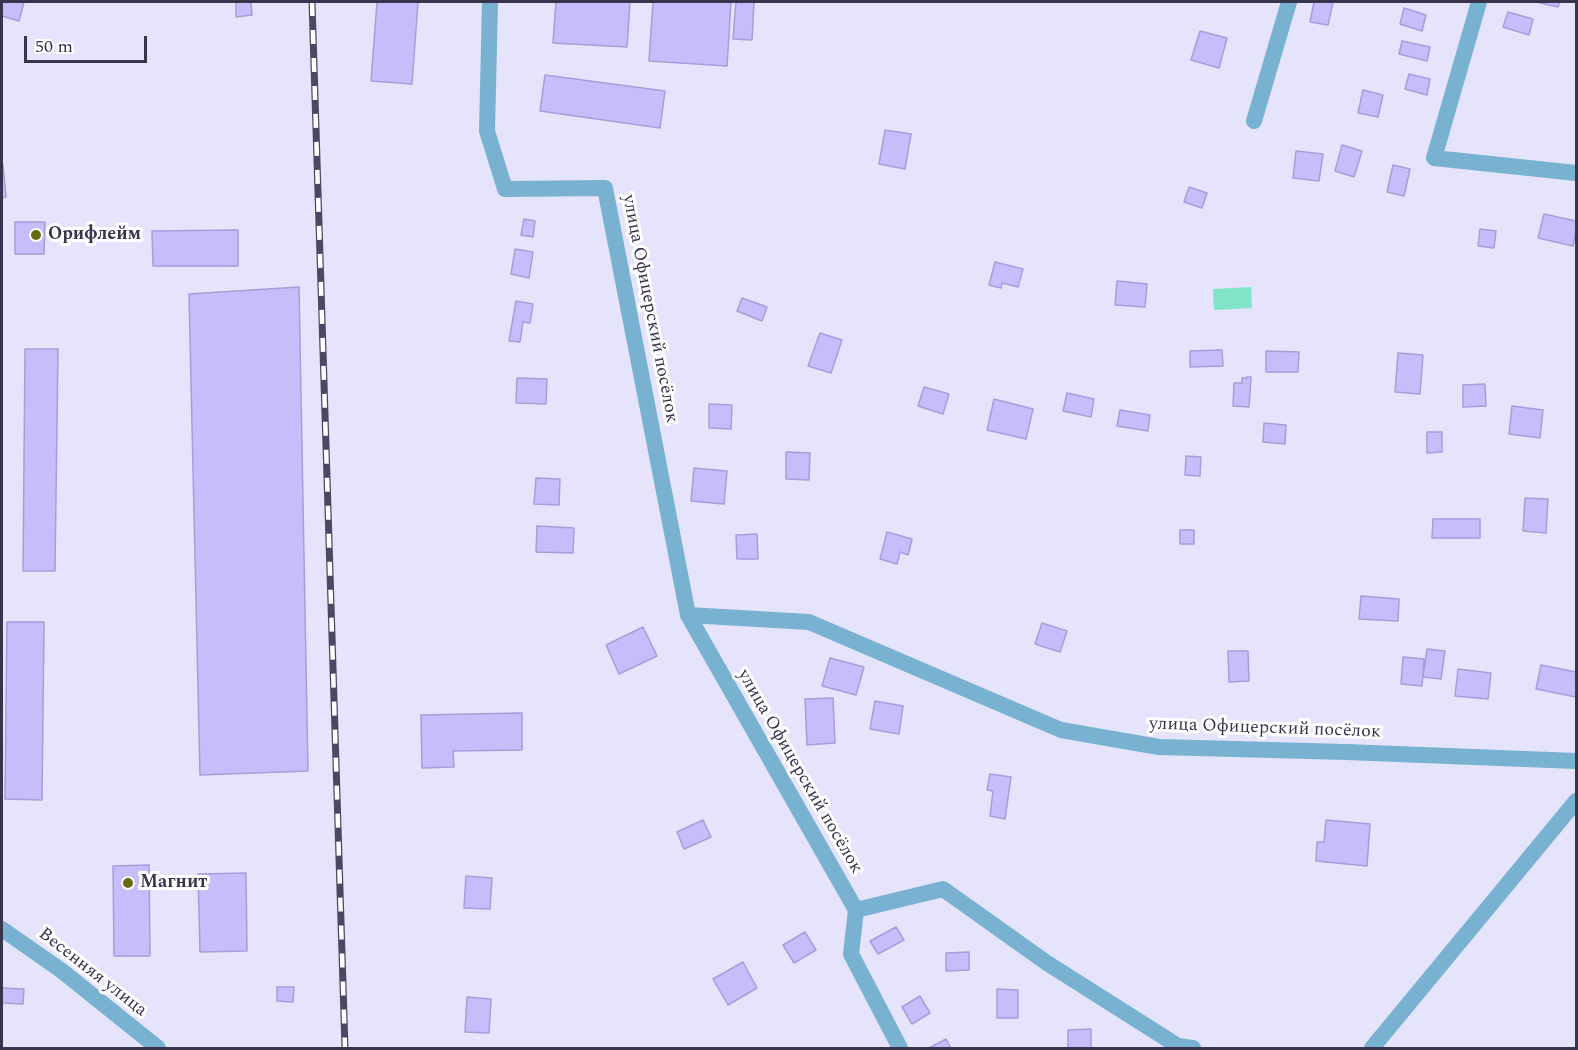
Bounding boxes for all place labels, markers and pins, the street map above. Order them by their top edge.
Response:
place label: Орифлейм [48,224,141,246]
marker: Орифлейм [29,228,43,242]
place label: Магнит [140,872,207,894]
marker: Магнит [121,876,135,890]

